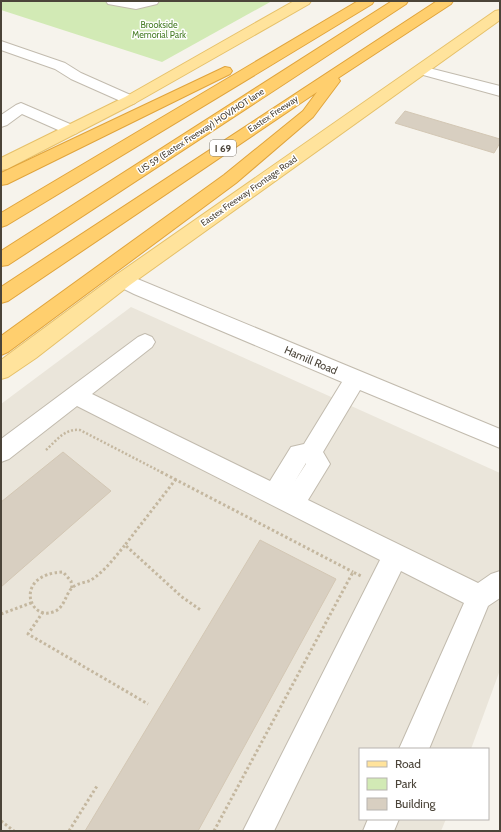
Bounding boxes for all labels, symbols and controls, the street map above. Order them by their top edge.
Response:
park label: Brookside Memorial Park [132,19,186,40]
street label: US 59 (Eastex Freeway) HOV/HOT lane [135,85,266,176]
street label: Eastex Freeway [245,92,300,134]
road number: I 69 [210,140,236,156]
street label: Eastex Freeway Frontage Road [198,153,299,228]
street label: Hamill Road [282,343,340,377]
legend [359,748,489,820]
text: Road [395,756,421,771]
text: Park [395,776,417,791]
text: Building [395,796,437,811]

